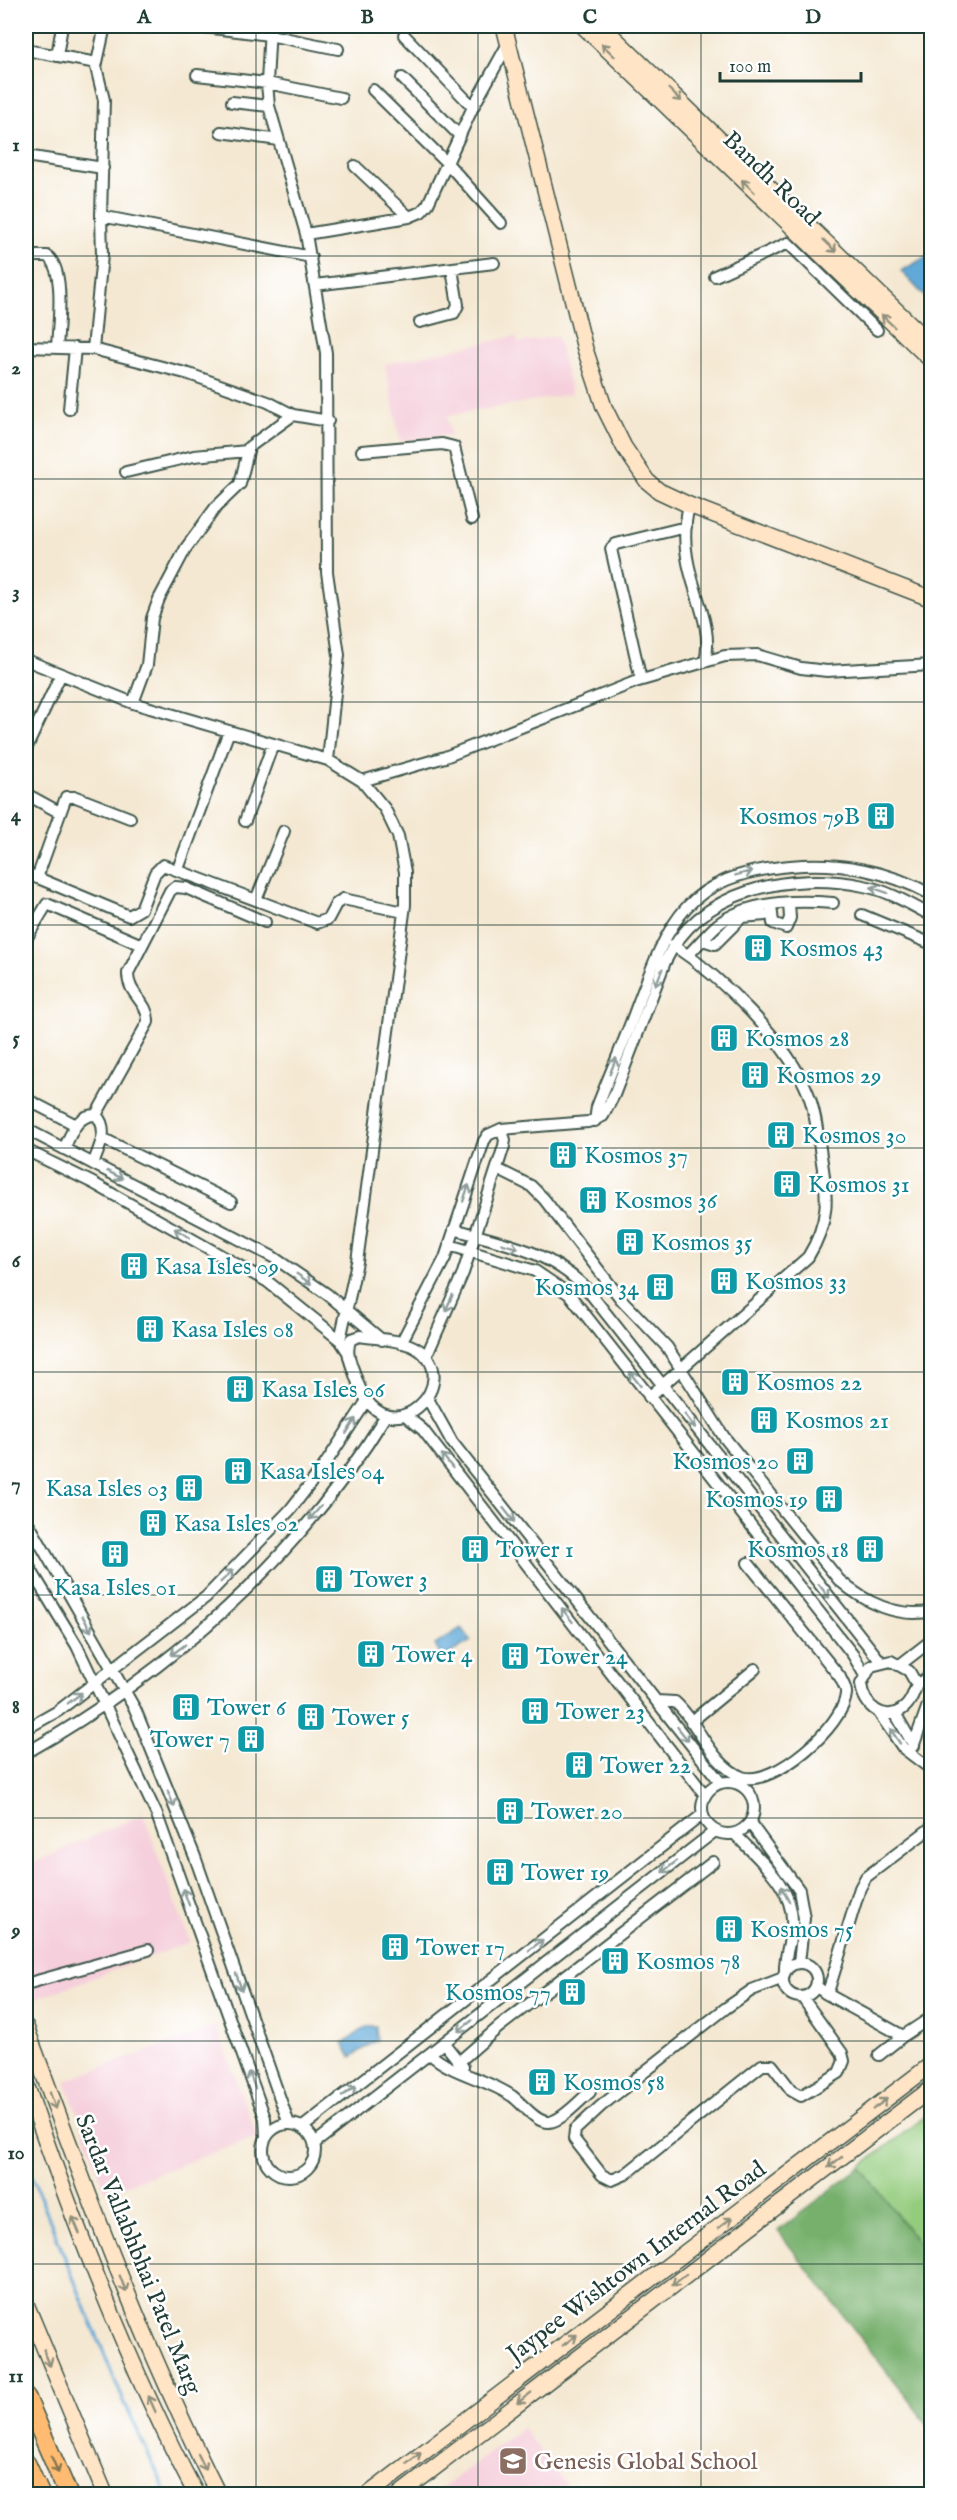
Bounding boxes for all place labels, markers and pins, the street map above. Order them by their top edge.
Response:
building icon: Kosmos 79B [865,800,897,832]
place label: Kosmos 79B [739,802,860,833]
building icon: Kosmos 43 [742,932,774,964]
place label: Kosmos 43 [779,934,883,965]
building icon: Kosmos 28 [708,1022,740,1054]
place label: Kosmos 28 [745,1024,849,1055]
building icon: Kosmos 29 [739,1059,771,1091]
place label: Kosmos 29 [776,1061,881,1092]
building icon: Kosmos 30 [765,1119,797,1151]
place label: Kosmos 30 [802,1121,906,1152]
building icon: Kosmos 37 [547,1139,579,1171]
place label: Kosmos 37 [584,1141,688,1172]
building icon: Kosmos 31 [771,1168,803,1200]
place label: Kosmos 31 [808,1170,910,1201]
building icon: Kosmos 36 [577,1184,609,1216]
place label: Kosmos 36 [614,1186,718,1217]
building icon: Kosmos 35 [614,1226,646,1258]
place label: Kosmos 35 [651,1228,753,1259]
building icon: Kasa Isles 09 [118,1250,150,1282]
place label: Kasa Isles 09 [155,1252,279,1283]
building icon: Kosmos 33 [708,1265,740,1297]
place label: Kosmos 33 [745,1267,847,1298]
building icon: Kosmos 34 [644,1271,676,1303]
place label: Kosmos 34 [535,1273,639,1304]
building icon: Kasa Isles 08 [134,1313,166,1345]
place label: Kasa Isles 08 [171,1315,294,1346]
building icon: Kosmos 22 [719,1366,751,1398]
place label: Kosmos 22 [756,1368,862,1399]
building icon: Kasa Isles 06 [224,1373,256,1405]
place label: Kasa Isles 06 [261,1375,385,1406]
building icon: Kosmos 21 [748,1404,780,1436]
place label: Kosmos 21 [785,1406,889,1437]
building icon: Kosmos 20 [784,1445,816,1477]
place label: Kosmos 20 [672,1447,779,1478]
building icon: Kasa Isles 04 [222,1455,254,1487]
place label: Kasa Isles 04 [259,1457,384,1488]
building icon: Kasa Isles 03 [173,1472,205,1504]
place label: Kasa Isles 03 [46,1474,168,1505]
building icon: Kosmos 19 [813,1483,845,1515]
place label: Kosmos 19 [705,1485,808,1516]
building icon: Kasa Isles 02 [137,1507,169,1539]
place label: Kasa Isles 02 [174,1509,299,1540]
building icon: Tower 1 [459,1533,491,1565]
building icon: Kosmos 18 [854,1533,886,1565]
place label: Tower 1 [496,1535,574,1566]
place label: Kosmos 18 [747,1535,849,1566]
building icon: Kasa Isles 01 [99,1538,131,1570]
building icon: Tower 3 [313,1563,345,1595]
place label: Tower 3 [350,1565,428,1596]
place label: Kasa Isles 01 [54,1573,176,1604]
building icon: Tower 4 [355,1638,387,1670]
place label: Tower 4 [392,1640,473,1671]
building icon: Tower 24 [499,1640,531,1672]
place label: Tower 24 [536,1642,628,1673]
building icon: Tower 6 [170,1691,202,1723]
place label: Tower 6 [207,1693,287,1724]
building icon: Tower 23 [519,1695,551,1727]
place label: Tower 23 [556,1697,645,1728]
building icon: Tower 5 [295,1701,327,1733]
place label: Tower 5 [332,1703,410,1734]
building icon: Tower 7 [235,1723,267,1755]
place label: Tower 7 [150,1725,230,1756]
building icon: Tower 22 [563,1749,595,1781]
place label: Tower 22 [600,1751,691,1782]
building icon: Tower 20 [494,1795,526,1827]
place label: Tower 20 [531,1797,623,1828]
building icon: Tower 19 [484,1856,516,1888]
place label: Tower 19 [521,1858,609,1889]
building icon: Kosmos 75 [713,1913,745,1945]
place label: Kosmos 75 [750,1915,854,1946]
building icon: Tower 17 [379,1931,411,1963]
place label: Tower 17 [416,1933,505,1964]
building icon: Kosmos 78 [599,1945,631,1977]
place label: Kosmos 78 [636,1947,740,1978]
building icon: Kosmos 77 [556,1976,588,2008]
place label: Kosmos 77 [445,1978,551,2009]
building icon: Kosmos 58 [526,2066,558,2098]
place label: Kosmos 58 [563,2068,665,2099]
school or university icon: Genesis Global School [497,2445,529,2477]
place label: Genesis Global School [534,2447,758,2478]

